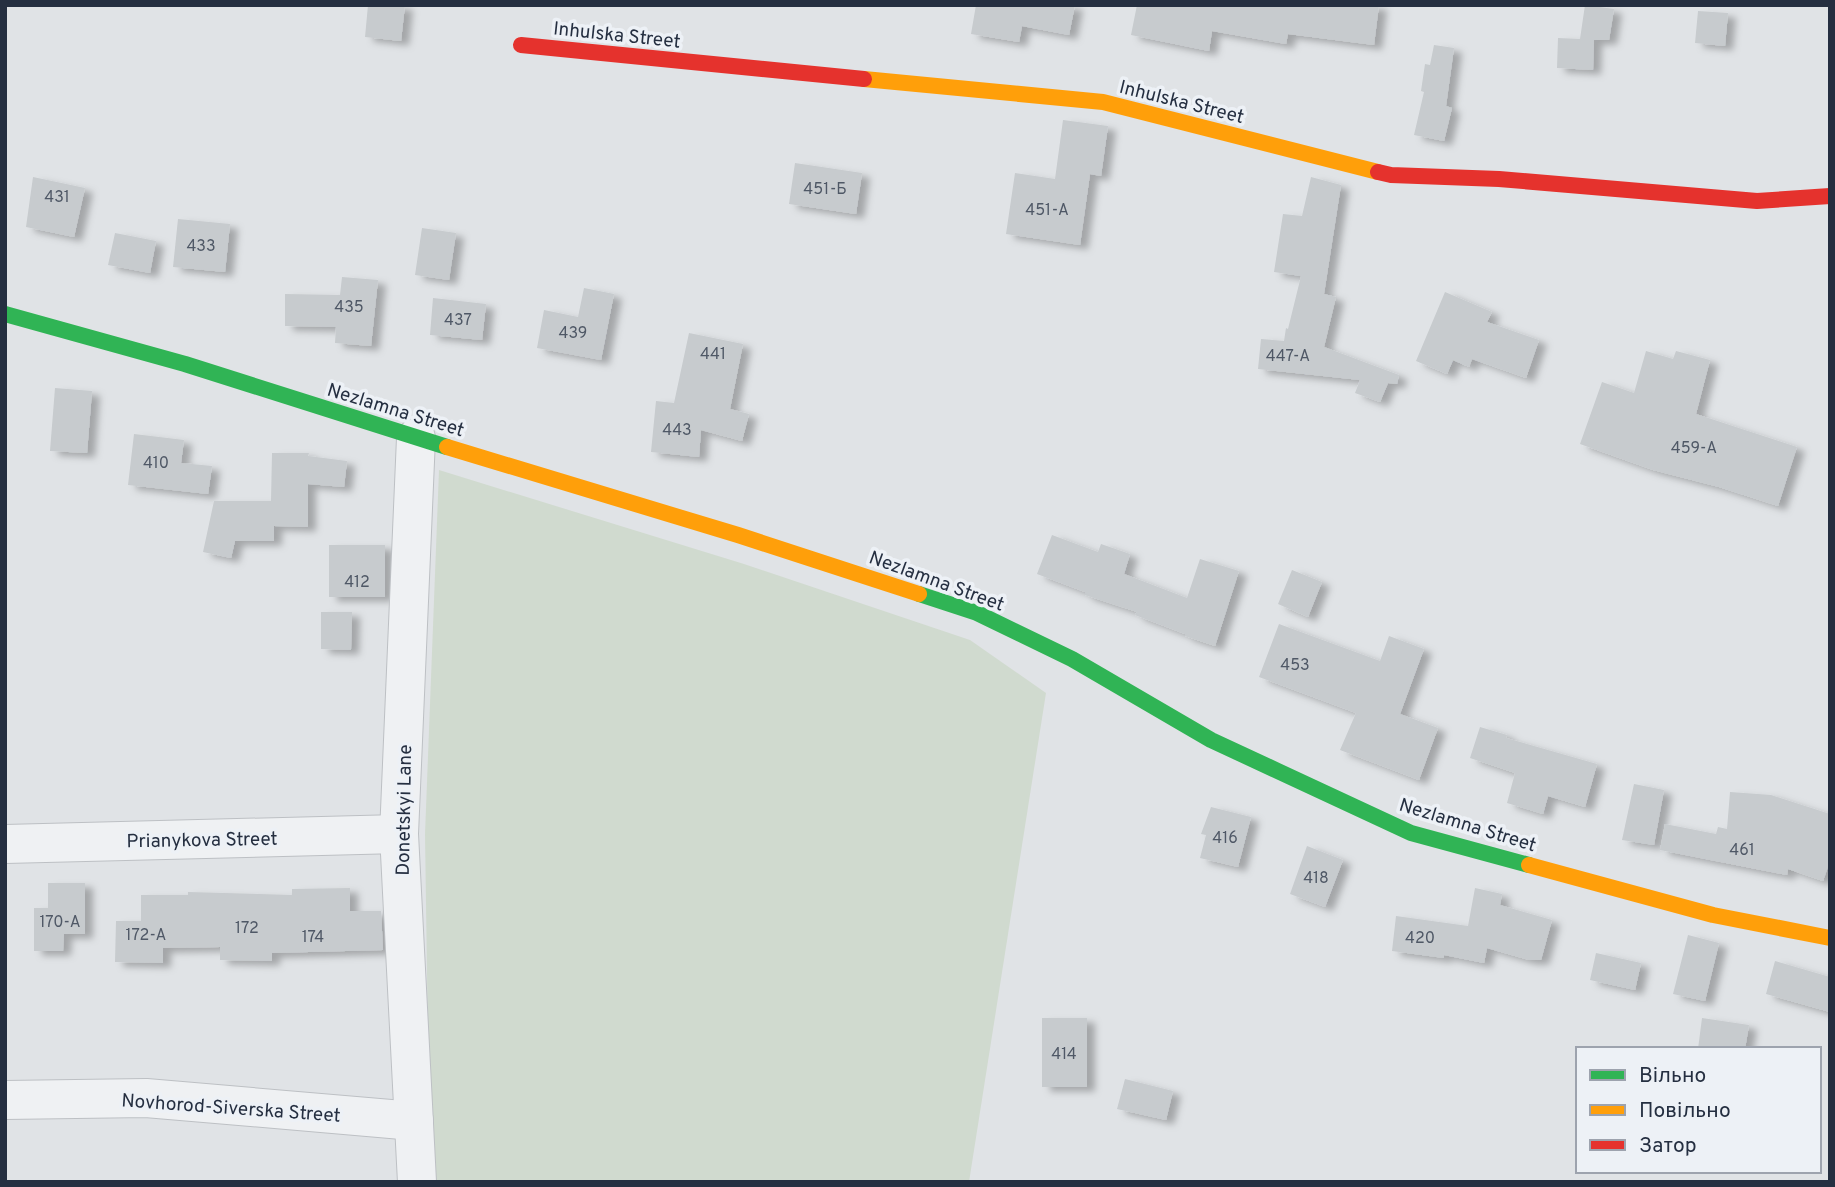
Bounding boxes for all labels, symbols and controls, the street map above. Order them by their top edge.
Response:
street label: Inhulska Street [552,17,682,55]
street label: Inhulska Street [1117,76,1246,130]
house number: 451-Б [803,180,847,200]
house number: 431 [44,188,70,208]
house number: 451-А [1025,201,1069,221]
house number: 433 [186,237,216,257]
house number: 435 [334,298,364,318]
house number: 437 [444,311,472,331]
house number: 439 [559,324,587,344]
house number: 441 [700,345,726,365]
house number: 447-А [1266,347,1310,367]
street label: Nezlamna Street [324,379,467,443]
house number: 443 [662,421,692,441]
house number: 459-А [1671,439,1717,459]
house number: 410 [143,454,169,474]
street label: Nezlamna Street [865,546,1007,617]
house number: 412 [344,573,370,593]
house number: 453 [1280,656,1310,676]
street label: Donetskyi Lane [392,744,418,876]
street label: Nezlamna Street [1396,794,1539,858]
street label: Prianykova Street [126,828,278,854]
house number: 416 [1212,829,1238,849]
house number: 461 [1729,841,1755,861]
house number: 418 [1303,869,1329,889]
house number: 170-А [39,913,81,933]
house number: 172 [235,919,259,939]
house number: 172-А [126,926,167,946]
house number: 174 [302,928,324,948]
house number: 420 [1405,929,1435,949]
house number: 414 [1051,1045,1077,1065]
legend [1576,1047,1821,1173]
text: Вільно [1639,1063,1706,1090]
street label: Novhorod-Siverska Street [120,1089,341,1129]
text: Повільно [1639,1098,1731,1125]
text: Затор [1639,1133,1697,1160]

